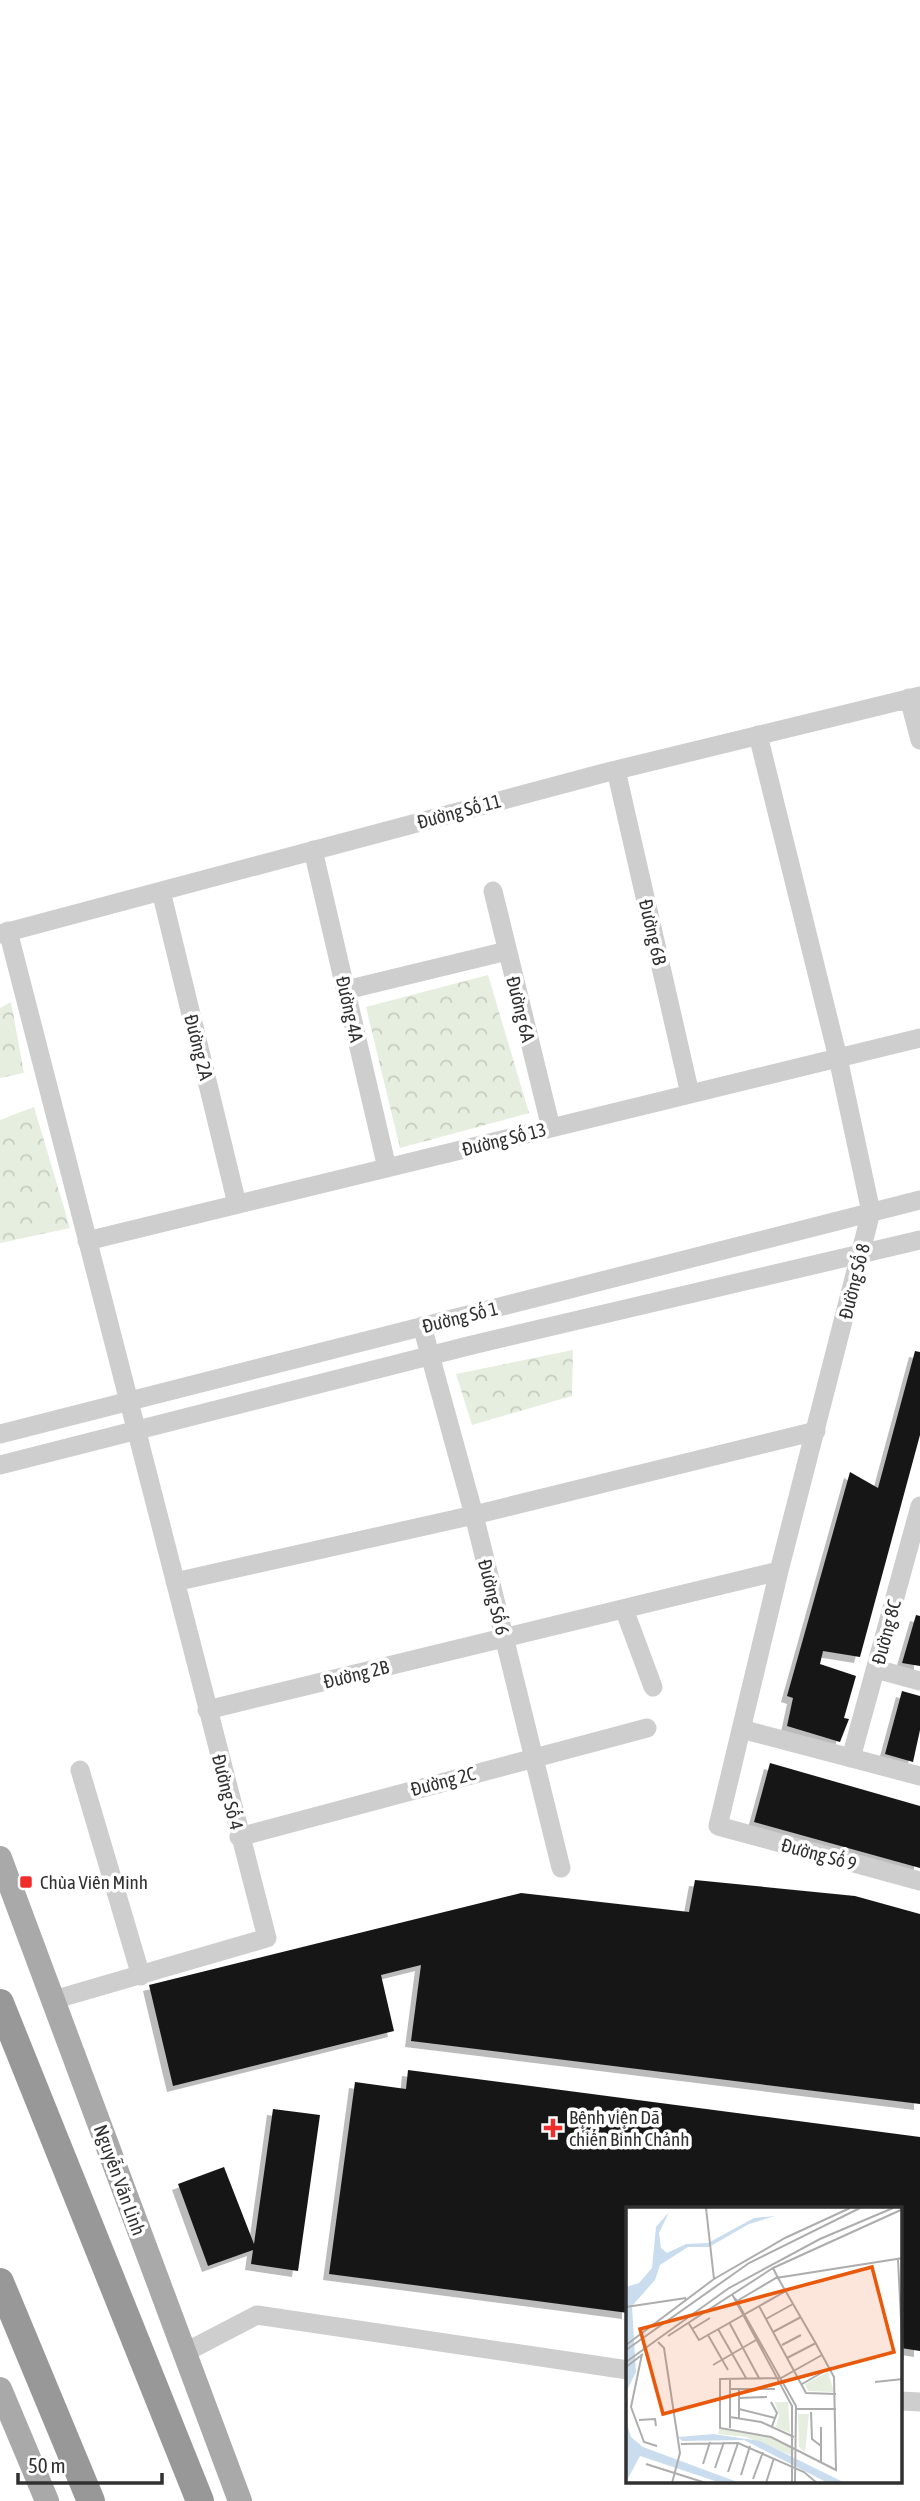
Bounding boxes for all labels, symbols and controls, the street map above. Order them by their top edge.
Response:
street label: Đường Số 11 [415,789,503,833]
street label: Đường 6B [635,897,671,967]
street label: Đường 4A [332,974,368,1045]
street label: Đường 6A [502,974,540,1045]
street label: Đường 2A [180,1012,218,1083]
street label: Đường Số 13 [460,1118,548,1160]
street label: Đường Số 8 [834,1241,874,1321]
street label: Đường Số 1 [420,1297,500,1337]
street label: Đường Số 6 [474,1557,514,1637]
street label: Đường 8C [867,1597,905,1667]
street label: Đường 2B [321,1655,391,1693]
street label: Đường Số 4 [208,1752,248,1832]
street label: Đường 2C [408,1762,478,1800]
street label: Đường Số 9 [779,1833,859,1875]
place label: Chùa Viên Minh [40,1871,148,1893]
marker: Chùa Viên Minh [18,1874,34,1890]
place label: Bệnh viện Dã chiến Bình Chánh [569,2106,690,2150]
marker: Bệnh viện Dã chiến Bình Chánh [543,2118,563,2138]
street label: Nguyễn Văn Linh [90,2122,150,2238]
inset map [626,2207,902,2484]
scale bar [18,2442,161,2486]
text: 50 m [28,2453,66,2477]

